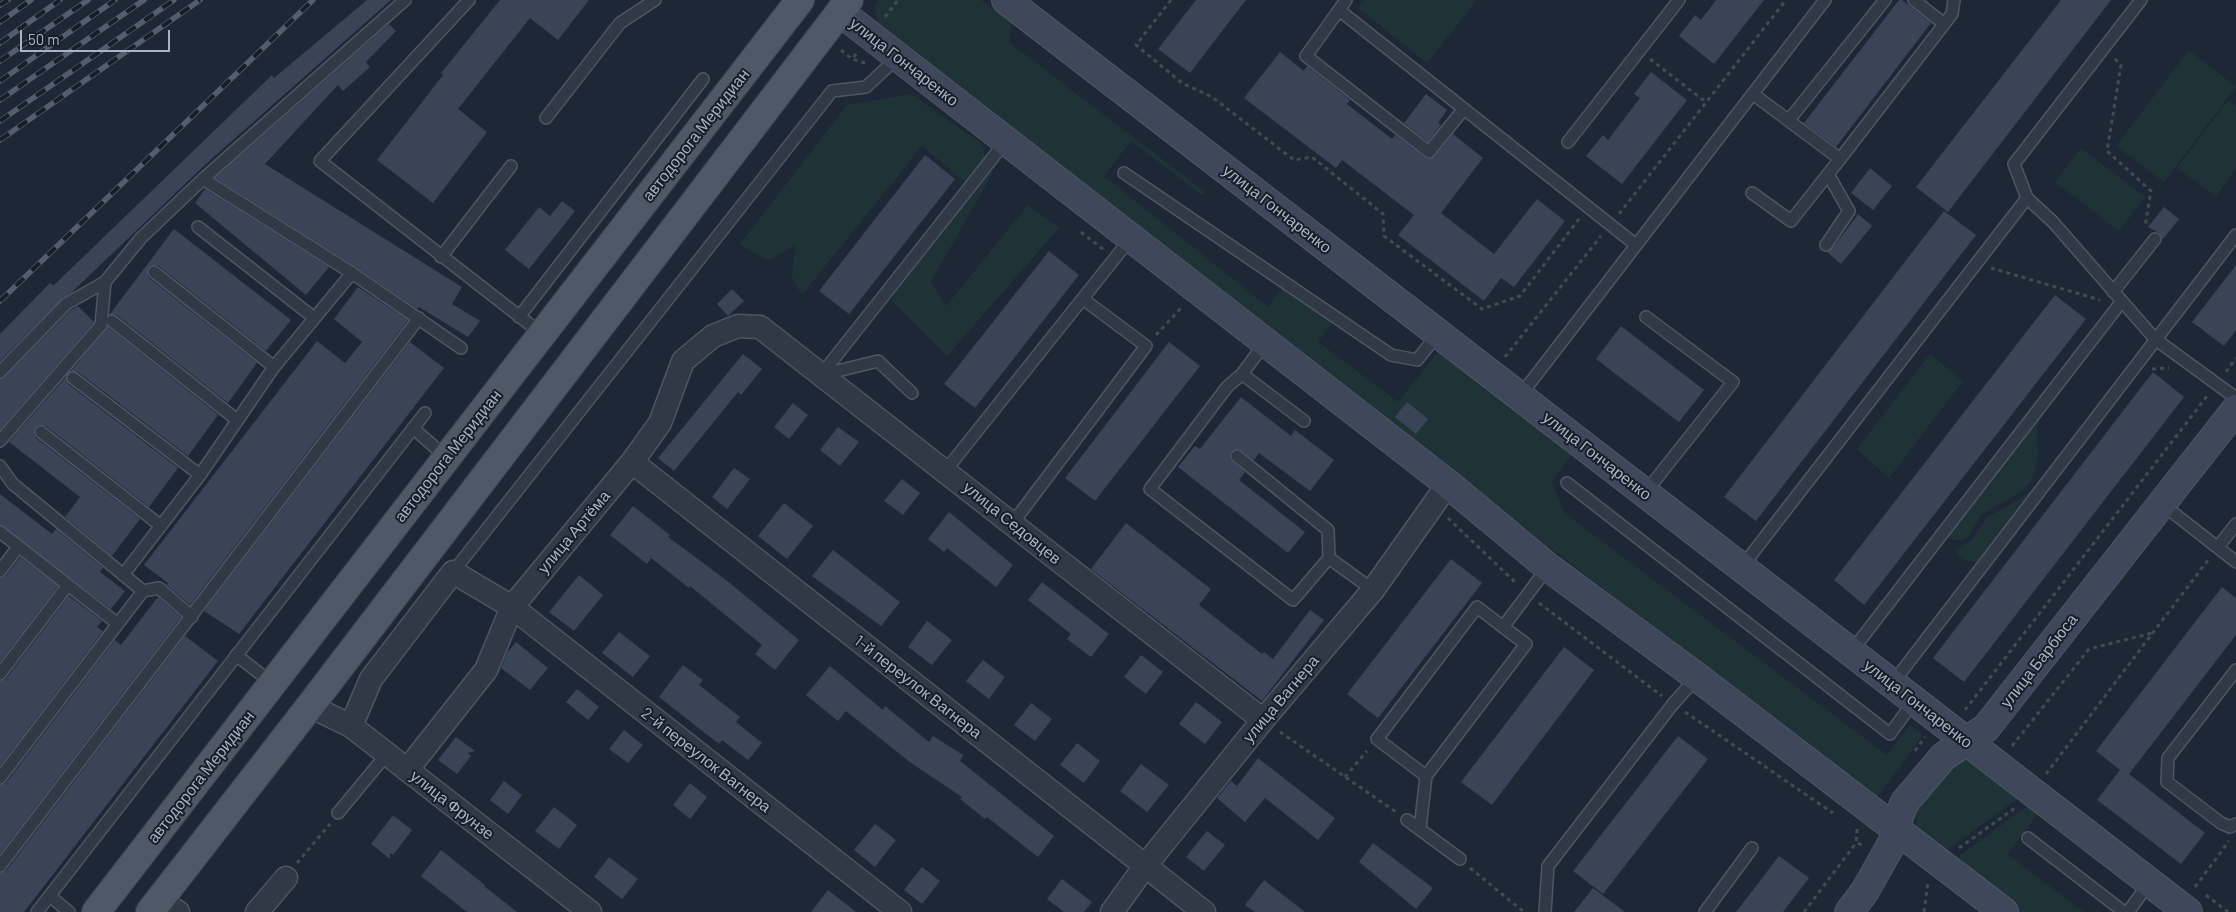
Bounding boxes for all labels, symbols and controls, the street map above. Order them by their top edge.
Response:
street label: улица Гончаренко [846,14,962,110]
scale bar [22,20,172,52]
text: 50 m [28,30,60,48]
street label: автодорога Меридиан [638,65,754,205]
street label: улица Гончаренко [1219,161,1335,257]
street label: автодорога Меридиан [390,386,506,526]
street label: улица Гончаренко [1539,408,1655,504]
street label: улица Седовцев [959,478,1065,568]
street label: улица Артёма [534,487,614,577]
street label: улица Барбюса [1996,610,2082,712]
street label: 1-й переулок Вагнера [850,631,986,743]
street label: улица Вагнера [1239,651,1323,747]
street label: улица Гончаренко [1860,656,1976,752]
street label: 2-й переулок Вагнера [637,703,775,817]
street label: автодорога Меридиан [143,707,259,847]
street label: улица Фрунзе [406,766,498,844]

